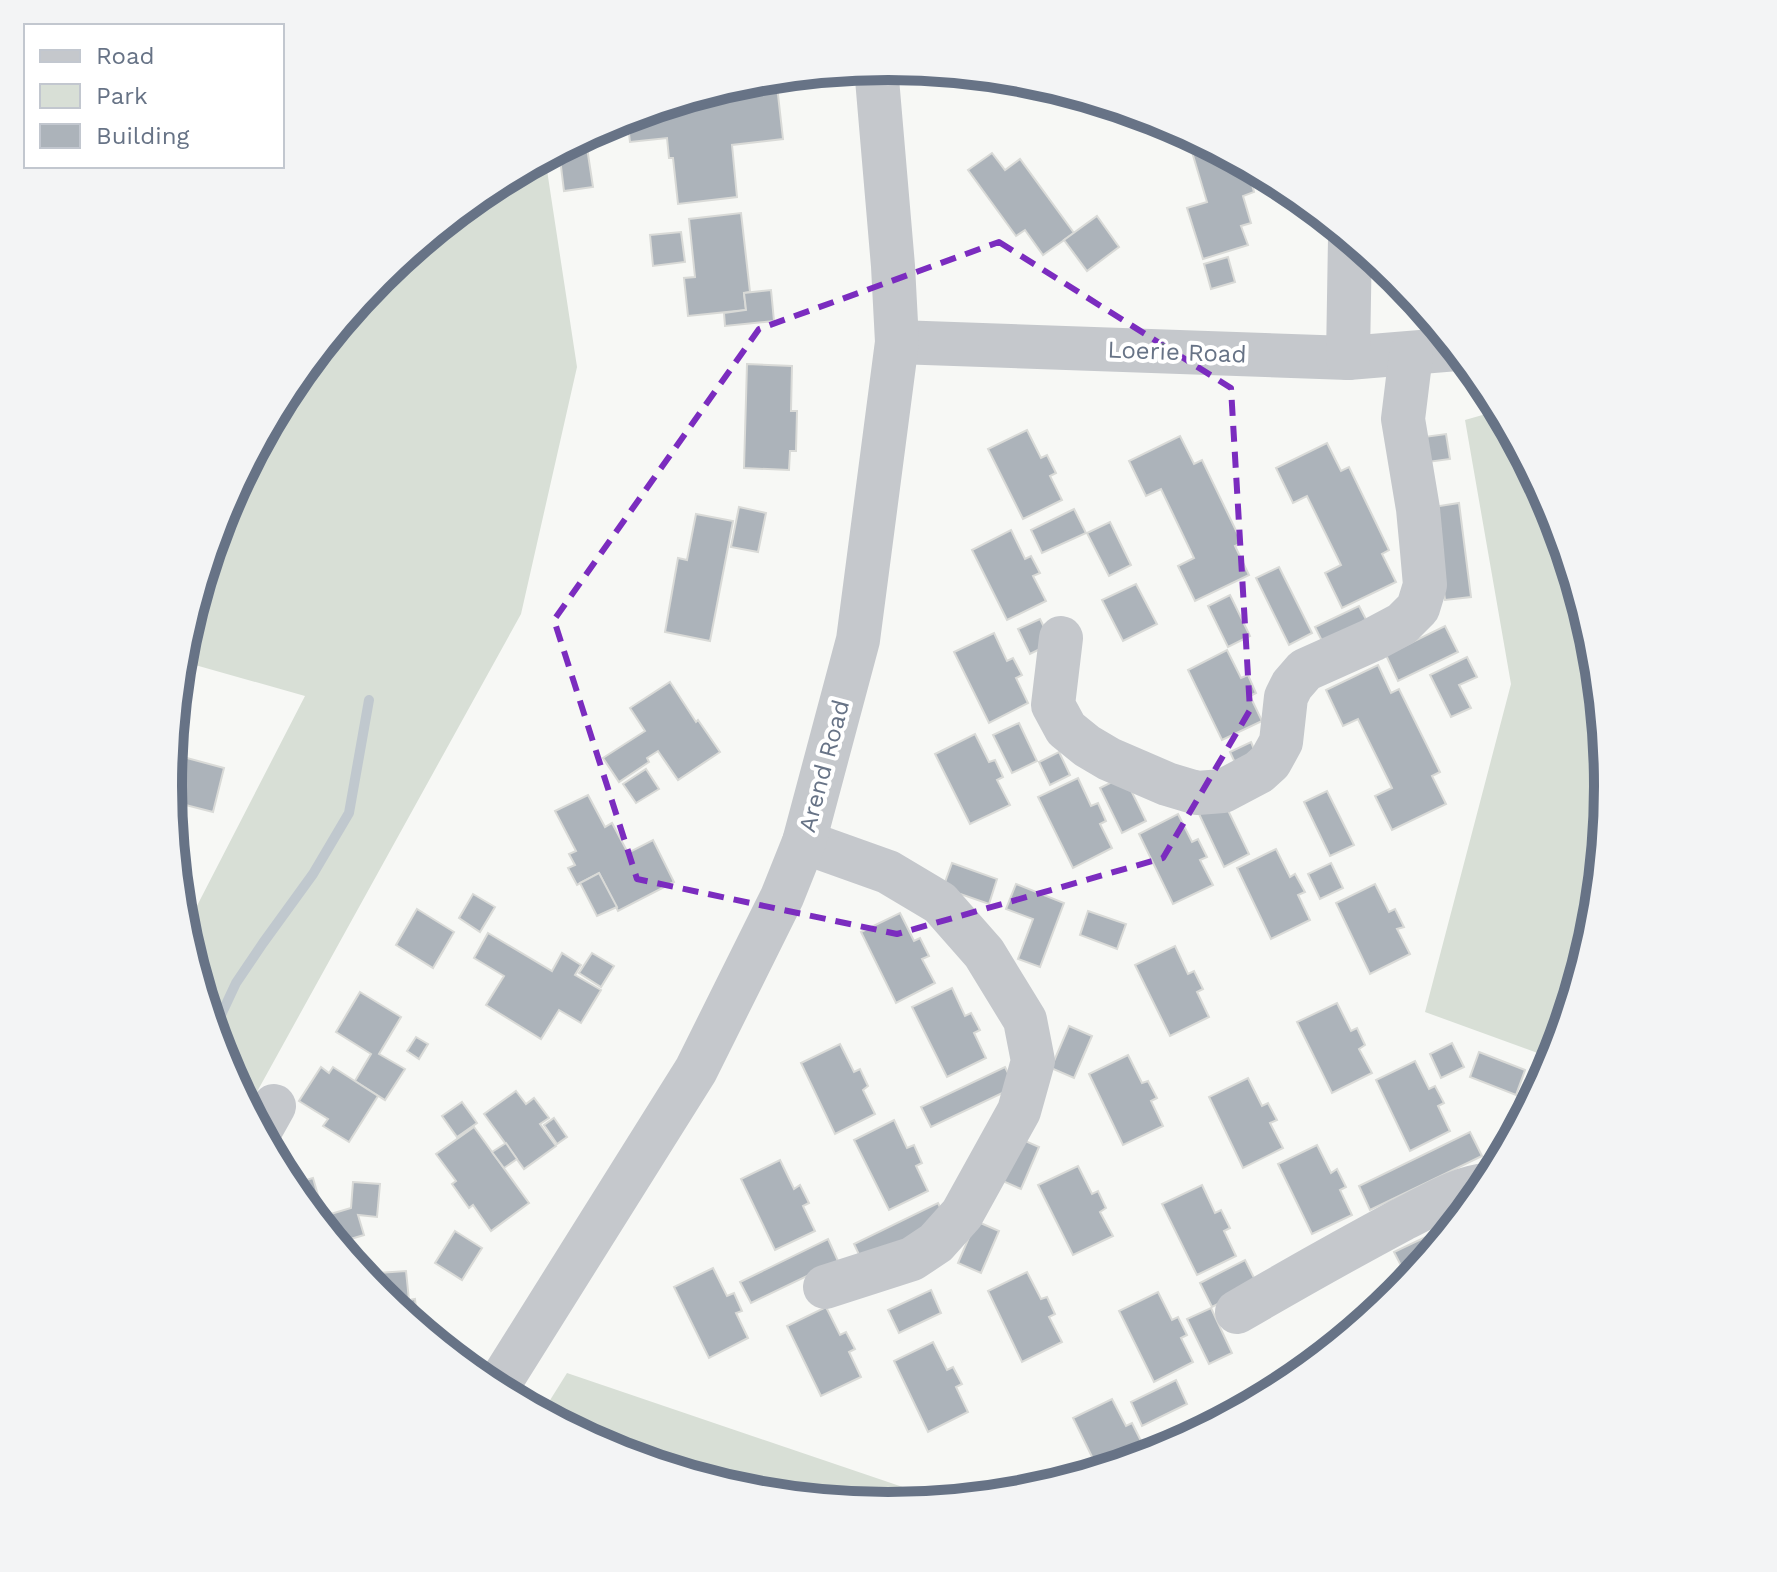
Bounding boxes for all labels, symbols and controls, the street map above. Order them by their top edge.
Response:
legend [24,24,284,168]
text: Road [96,42,155,70]
text: Park [96,82,148,110]
text: Building [96,122,189,150]
street label: Loerie Road [1107,336,1247,368]
street label: Arend Road [793,697,855,835]

